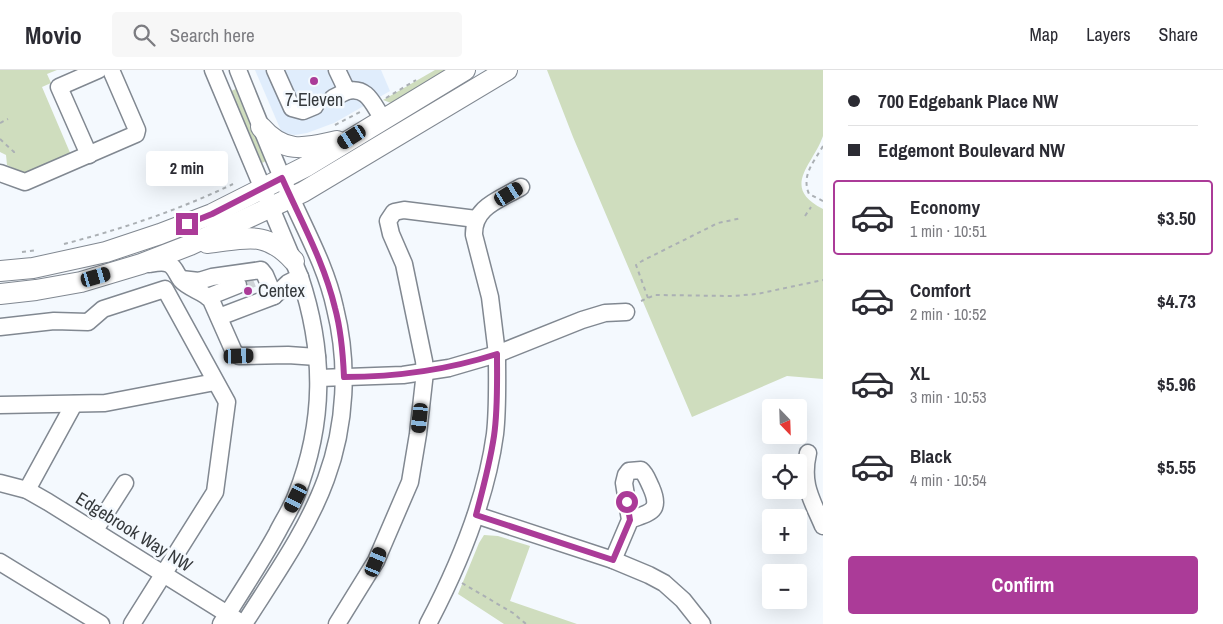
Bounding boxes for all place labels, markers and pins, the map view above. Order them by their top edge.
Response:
marker: 7-Eleven [308,75,320,87]
place label: 7-Eleven [285,87,343,112]
place label: Centex [258,278,305,303]
marker: Centex [242,285,254,297]

